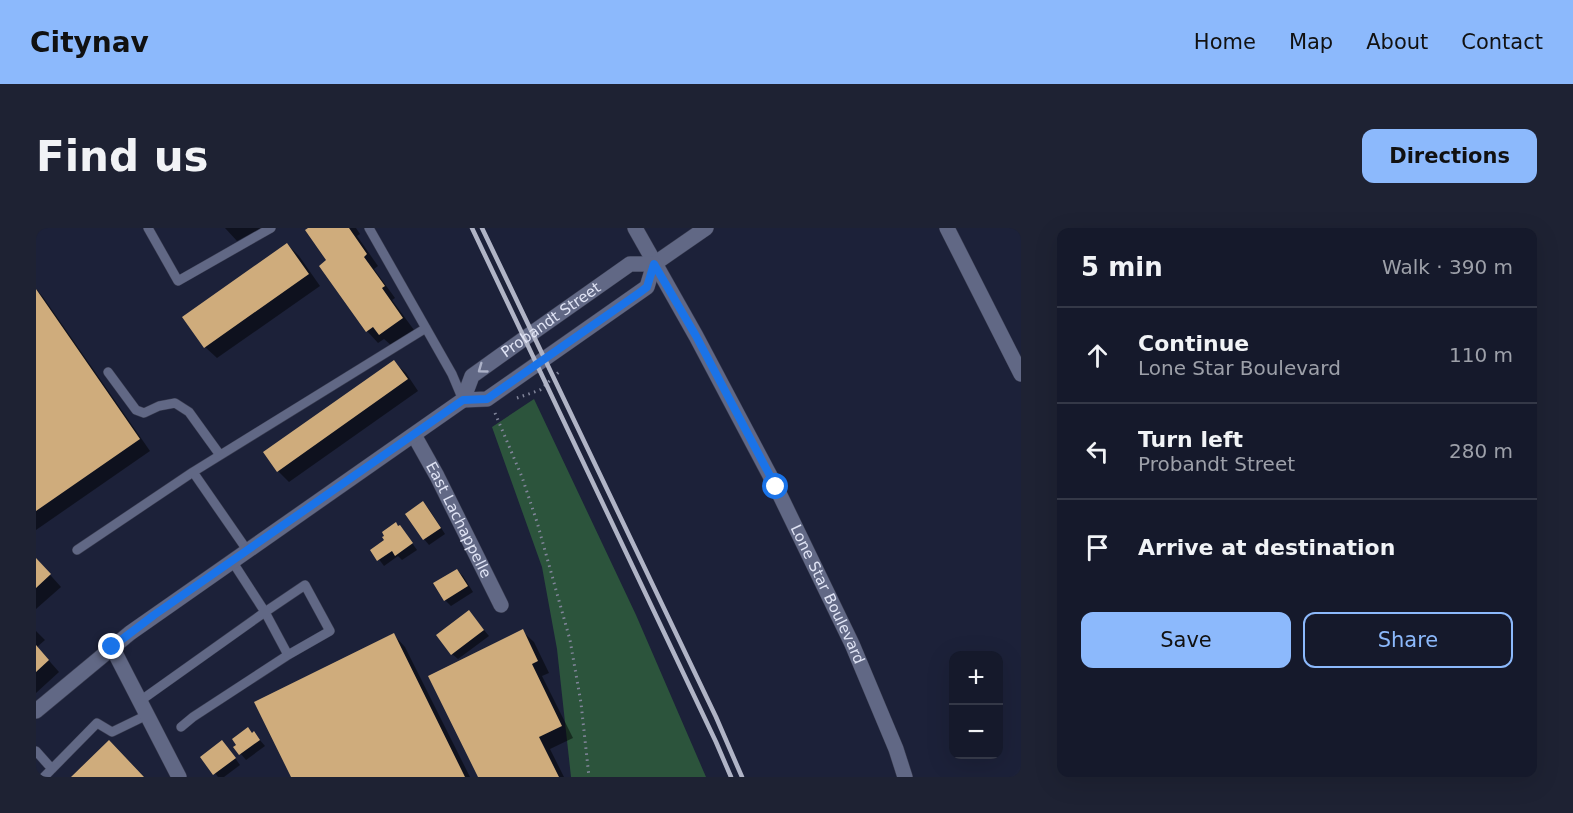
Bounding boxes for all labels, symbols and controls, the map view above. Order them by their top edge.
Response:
text: Citynav [30,26,149,59]
text: Home [1194,30,1256,54]
text: Map [1289,30,1333,54]
text: About [1366,30,1428,54]
text: Contact [1461,30,1543,54]
button: Directions [1362,129,1537,183]
text: Find us [36,132,209,181]
text: 5 min [1081,252,1163,282]
text: Walk · 390 m [1382,255,1513,279]
street label: Probandt Street [498,278,604,361]
text: Continue [1138,331,1249,356]
icon: ahead [1081,339,1114,372]
text: 110 m [1449,343,1513,367]
text: Lone Star Boulevard [1138,356,1341,380]
one-way arrow [478,361,489,372]
text: Turn left [1138,427,1243,452]
icon: left [1081,435,1114,468]
text: 280 m [1449,439,1513,463]
text: Probandt Street [1138,452,1295,476]
street label: East Lachappelle [422,459,495,581]
route start [762,473,788,499]
street label: Lone Star Boulevard [787,522,868,667]
icon: arrive [1081,531,1114,564]
text: Arrive at destination [1138,535,1395,560]
button: Save [1081,612,1291,668]
button: Share [1303,612,1513,668]
route end [98,633,124,659]
map controls [949,651,1003,759]
button: + [949,651,1003,705]
button: − [949,705,1003,759]

